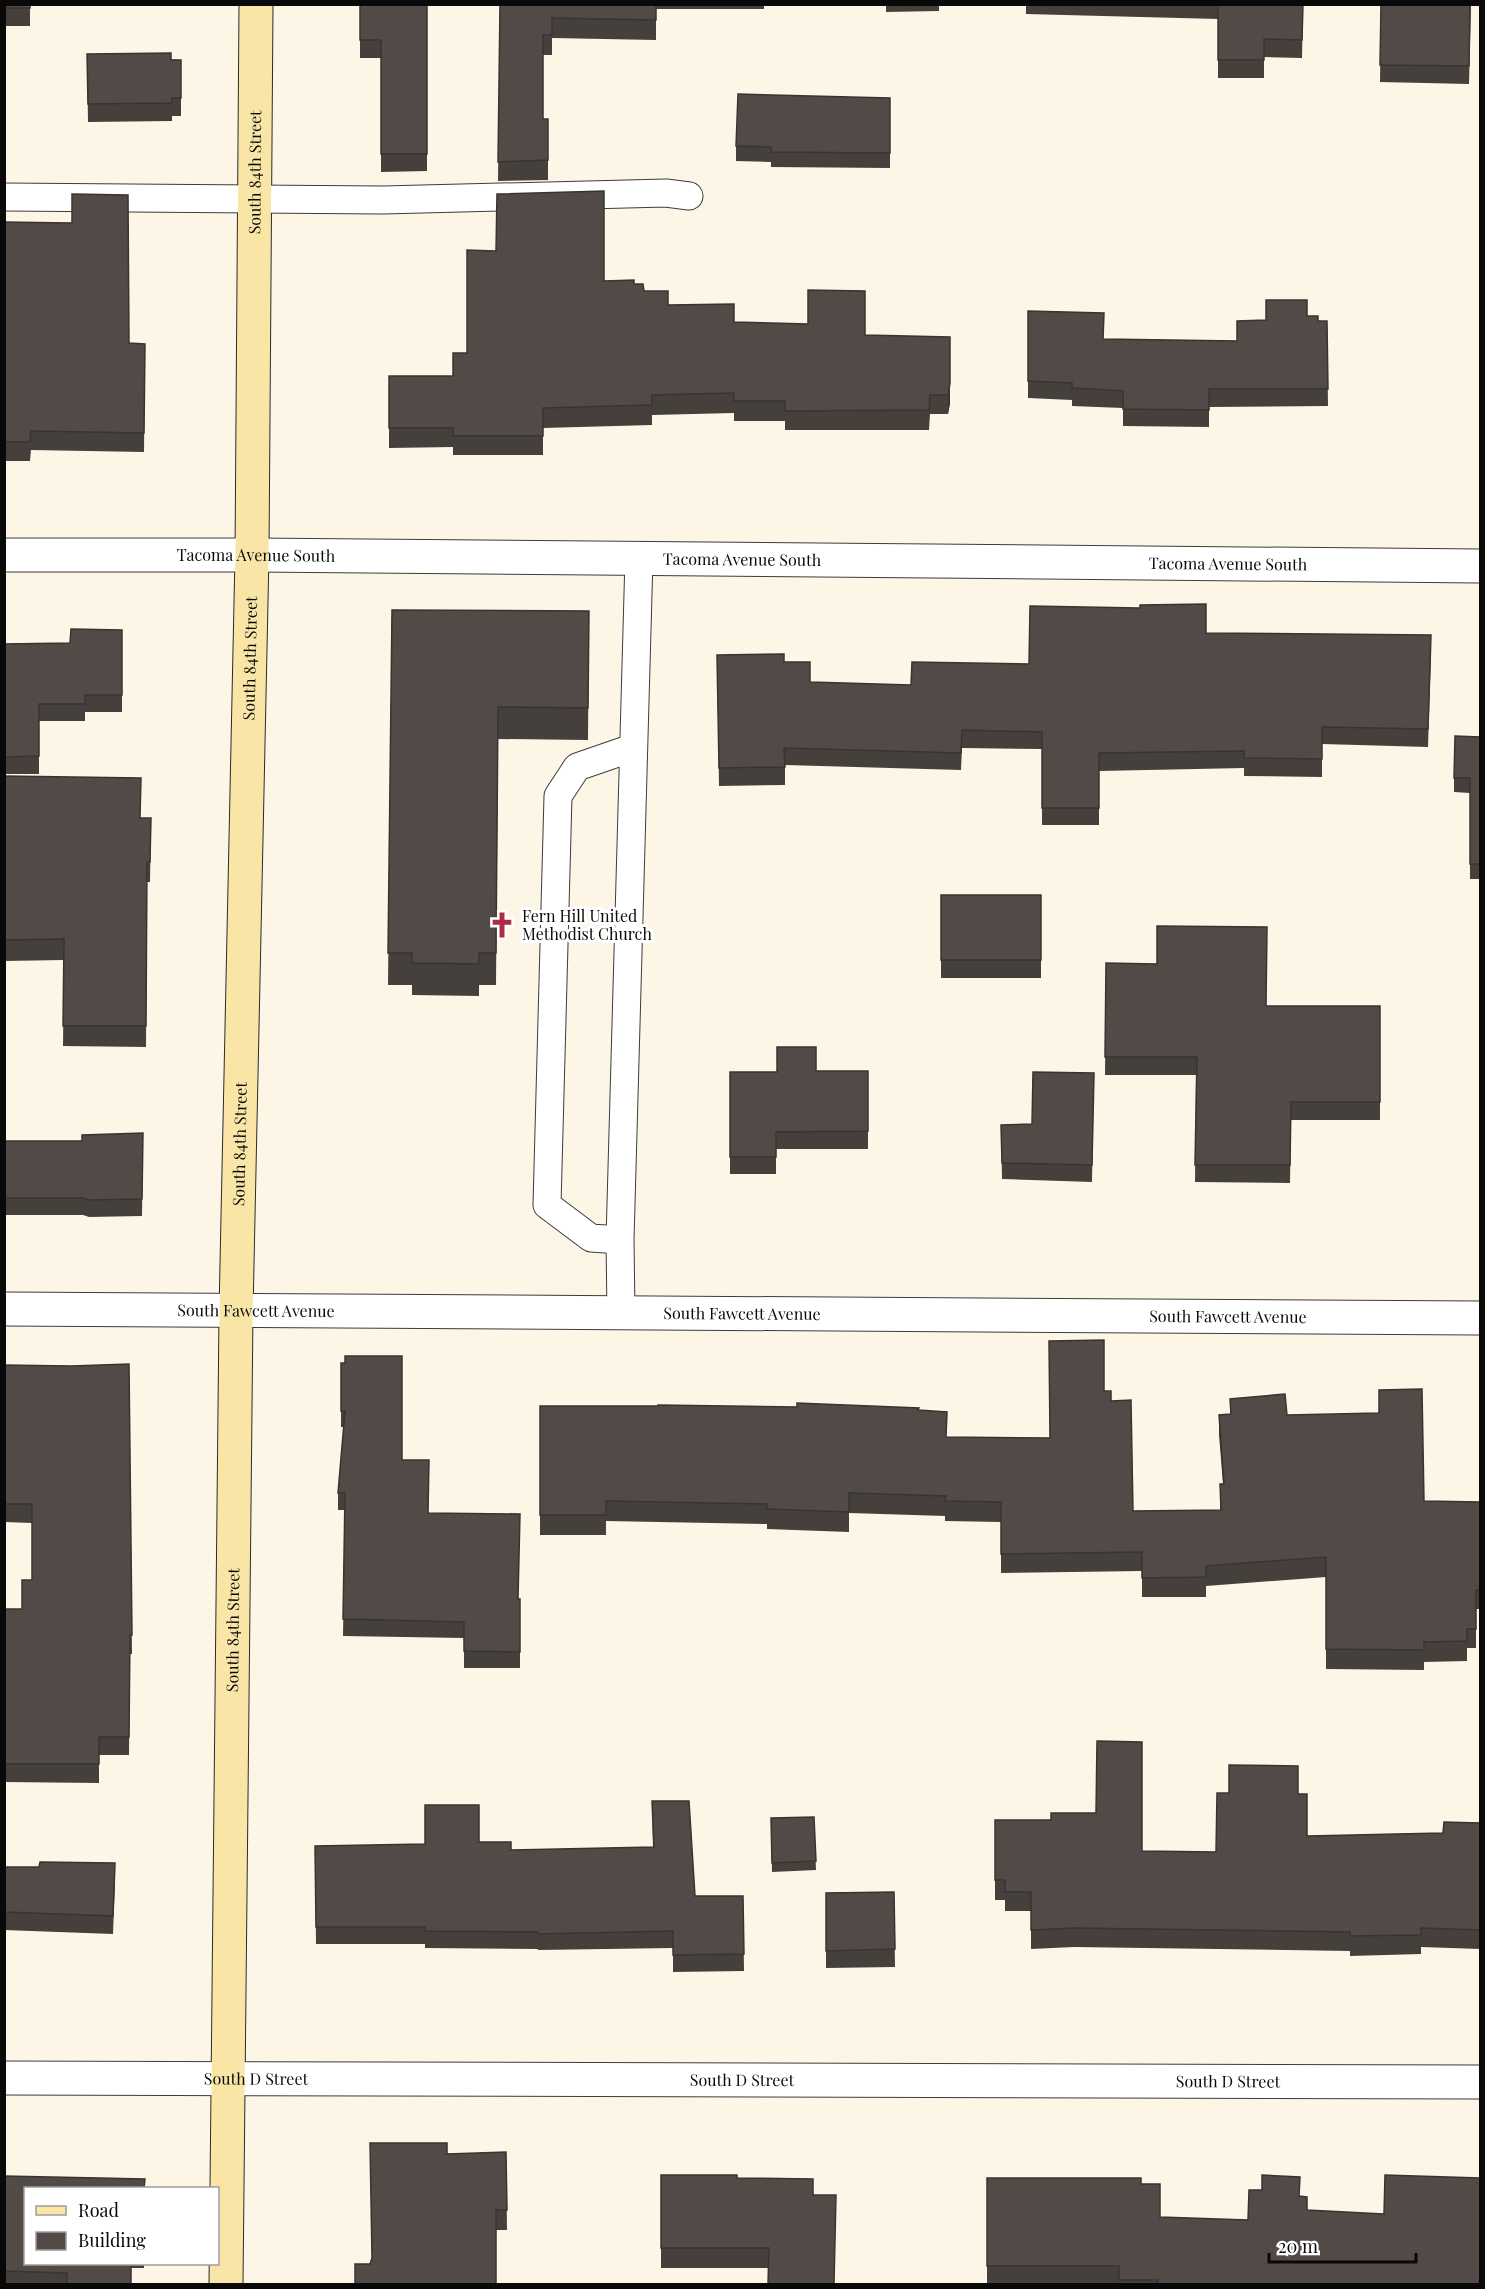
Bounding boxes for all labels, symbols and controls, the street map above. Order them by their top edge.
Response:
street label: South 84th Street [243,110,265,234]
street label: Tacoma Avenue South [177,544,336,566]
street label: Tacoma Avenue South [663,548,822,570]
street label: Tacoma Avenue South [1149,552,1308,574]
street label: South 84th Street [238,596,261,720]
place label: Fern Hill United Methodist Church [522,905,652,944]
church icon: Fern Hill United Methodist Church [487,910,517,940]
street label: South 84th Street [227,1081,251,1206]
street label: South Fawcett Avenue [177,1299,335,1321]
street label: South Fawcett Avenue [663,1302,821,1324]
street label: South Fawcett Avenue [1149,1305,1307,1327]
street label: South 84th Street [221,1568,243,1692]
street label: South D Street [204,2068,309,2089]
street label: South D Street [690,2069,795,2090]
street label: South D Street [1176,2070,1281,2091]
legend [24,2187,219,2265]
text: Road [78,2198,119,2222]
scale bar [1269,2226,1416,2264]
text: Building [78,2228,146,2252]
text: 20 m [1278,2234,1318,2258]

